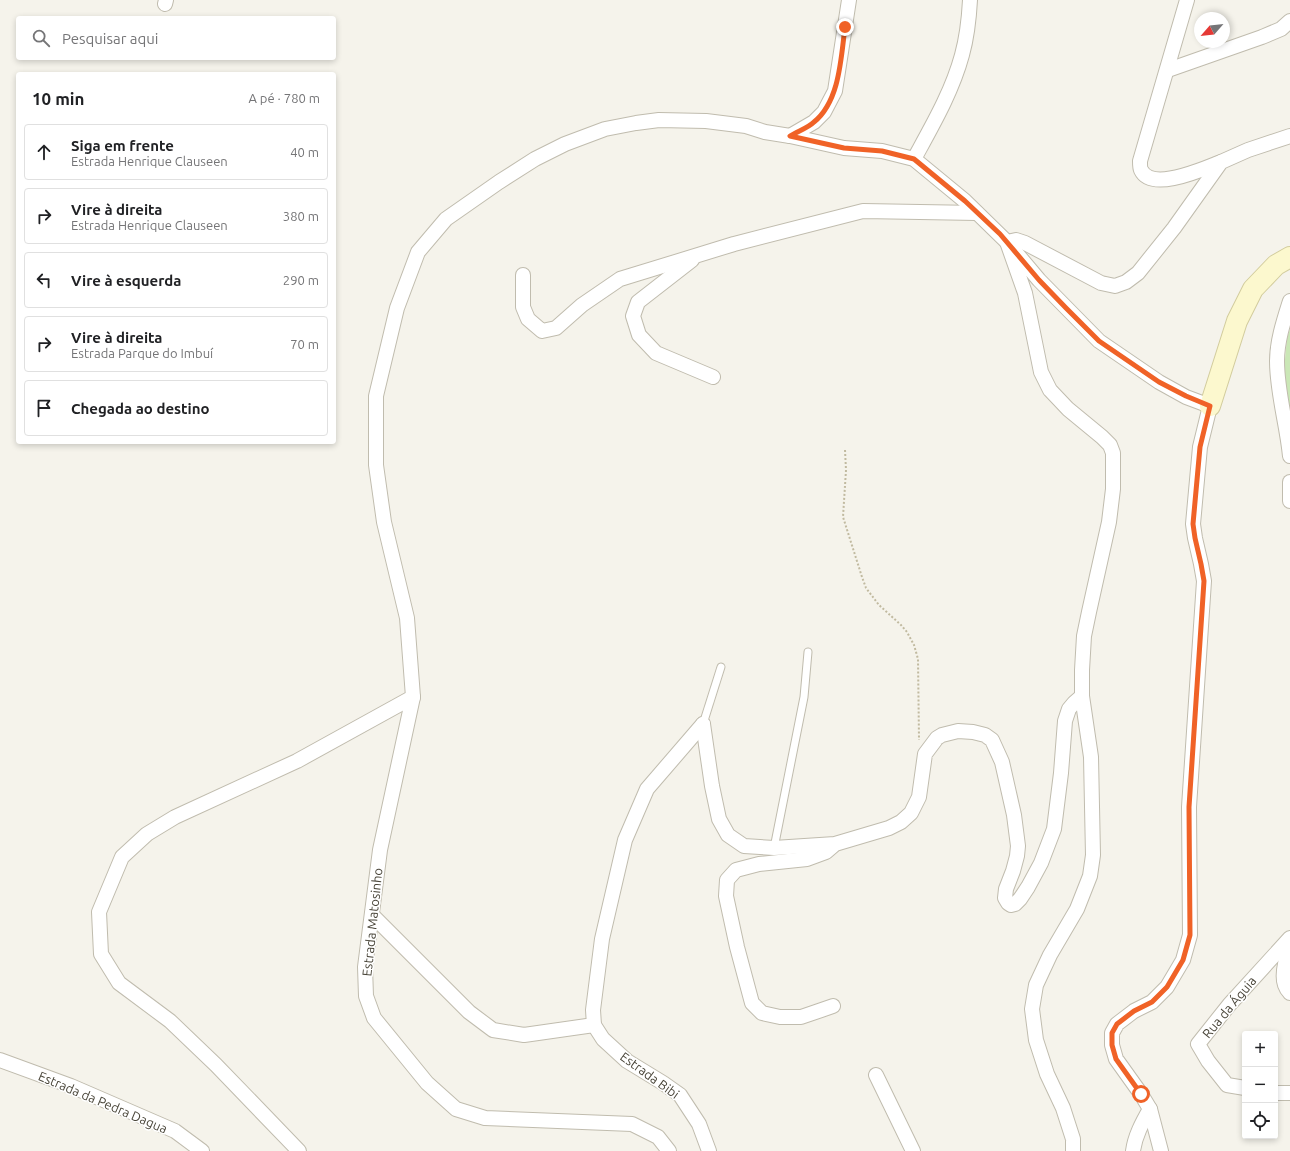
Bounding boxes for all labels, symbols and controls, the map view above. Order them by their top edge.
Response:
north arrow [1194,12,1230,48]
search box [16,16,336,60]
route end [836,18,854,36]
icon: search [30,27,52,49]
text: Pesquisar aqui [62,30,158,47]
text: 10 min [32,89,85,108]
text: A pé · 780 m [248,91,320,105]
text: Siga em frente [71,137,174,154]
icon: ahead [33,141,55,163]
text: 40 m [290,145,319,159]
text: Estrada Henrique Clauseen [71,154,228,168]
text: Vire à direita [71,201,163,218]
icon: right [33,205,55,227]
text: 380 m [283,209,319,223]
text: Estrada Henrique Clauseen [71,218,228,232]
icon: left [33,269,55,291]
text: Vire à esquerda [71,272,181,289]
text: 290 m [283,273,319,287]
text: Vire à direita [71,329,163,346]
icon: right [33,333,55,355]
text: 70 m [290,337,319,351]
text: Estrada Parque do Imbuí [71,346,213,360]
icon: arrive [33,397,55,419]
text: Chegada ao destino [71,400,210,417]
street label: Estrada Matosinho [359,867,385,977]
street label: Rua da Águia [1199,973,1259,1040]
map controls [1242,1031,1278,1139]
button: + [1242,1031,1278,1067]
street label: Estrada Bibi [618,1049,682,1101]
button: − [1242,1067,1278,1103]
street label: Estrada da Pedra Dagua [37,1069,169,1135]
route start [1132,1085,1150,1103]
button: locate [1242,1103,1278,1139]

